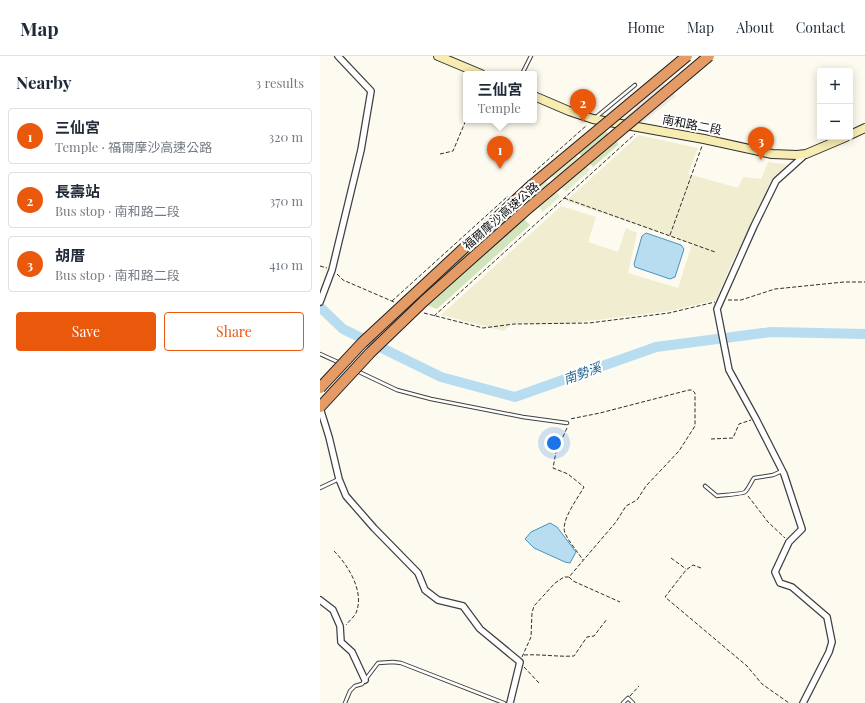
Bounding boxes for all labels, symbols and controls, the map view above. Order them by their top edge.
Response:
text: Map [20,15,59,41]
text: Home [627,18,665,37]
text: Map [687,18,714,37]
text: About [736,18,774,37]
text: Contact [796,18,845,37]
map controls [817,68,853,140]
button: + [817,68,853,104]
text: Nearby [16,71,71,93]
popup [463,71,537,123]
text: 3 results [255,74,304,91]
text: 三仙宮 [477,79,523,99]
pin: 2 [570,89,596,122]
text: Temple [477,99,521,116]
button: − [817,104,853,140]
street label: 南和路二段 [661,110,723,138]
text: 三仙宮 [55,117,100,137]
pin: 3 [748,127,774,160]
text: 1 [28,128,32,145]
text: 320 m [268,128,303,145]
pin: 1 [487,136,513,169]
text: Temple · 福爾摩沙高速公路 [55,138,212,155]
street label: 福爾摩沙高速公路 [459,178,542,253]
text: 長壽站 [55,181,100,201]
text: 2 [27,192,33,209]
text: 370 m [269,192,303,209]
text: Bus stop · 南和路二段 [55,202,180,219]
text: 胡厝 [55,245,85,265]
text: 3 [27,256,33,273]
text: 410 m [269,256,303,273]
text: Bus stop · 南和路二段 [55,266,180,283]
button: Save [16,312,156,351]
button: Share [164,312,304,351]
water label: 南勢溪 [561,357,605,387]
your location [544,433,564,453]

